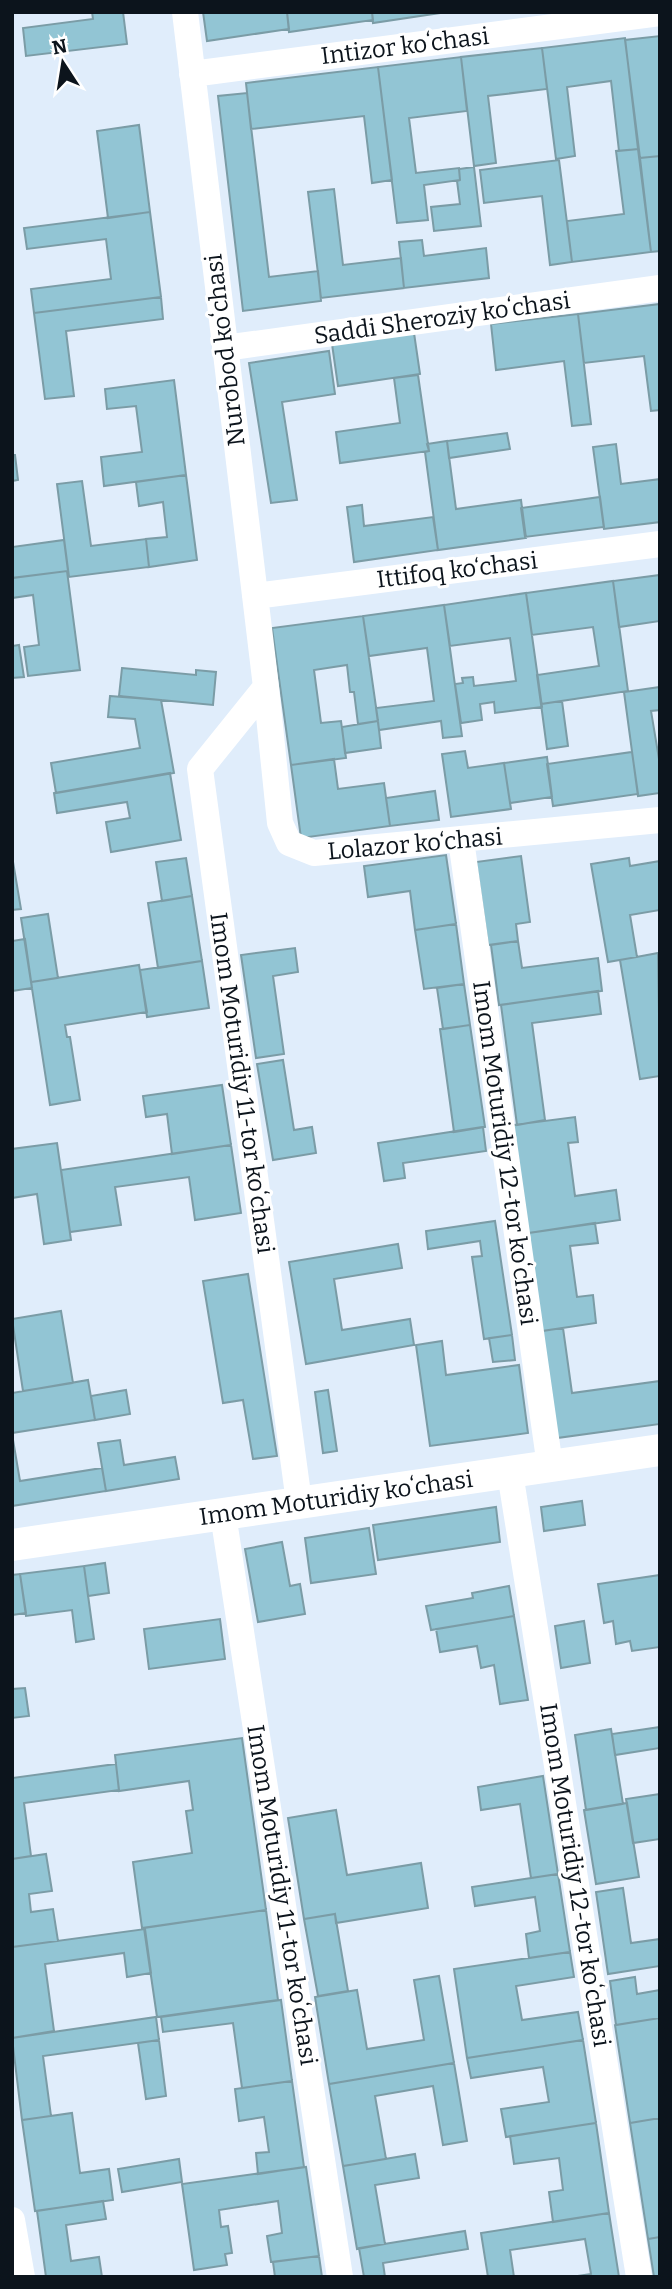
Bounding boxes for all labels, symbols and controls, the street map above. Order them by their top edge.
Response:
street label: Intizor koʻchasi [319,22,491,70]
north arrow [28,28,98,98]
text: N [50,34,69,60]
street label: Nurobod koʻchasi [199,252,251,448]
street label: Saddi Sheroziy koʻchasi [312,286,572,350]
street label: Ittifoq ko‘chasi [375,546,539,594]
street label: Lolazor ko‘chasi [326,822,504,866]
street label: Imom Moturidiy 11-tor koʻchasi [204,911,280,1255]
street label: Imom Moturidiy 12-tor koʻchasi [467,979,543,1327]
street label: Imom Moturidiy koʻchasi [197,1465,475,1531]
street label: Imom Moturidiy 12-tor koʻchasi [534,1701,616,2049]
street label: Imom Moturidiy 11-tor koʻchasi [241,1723,323,2067]

